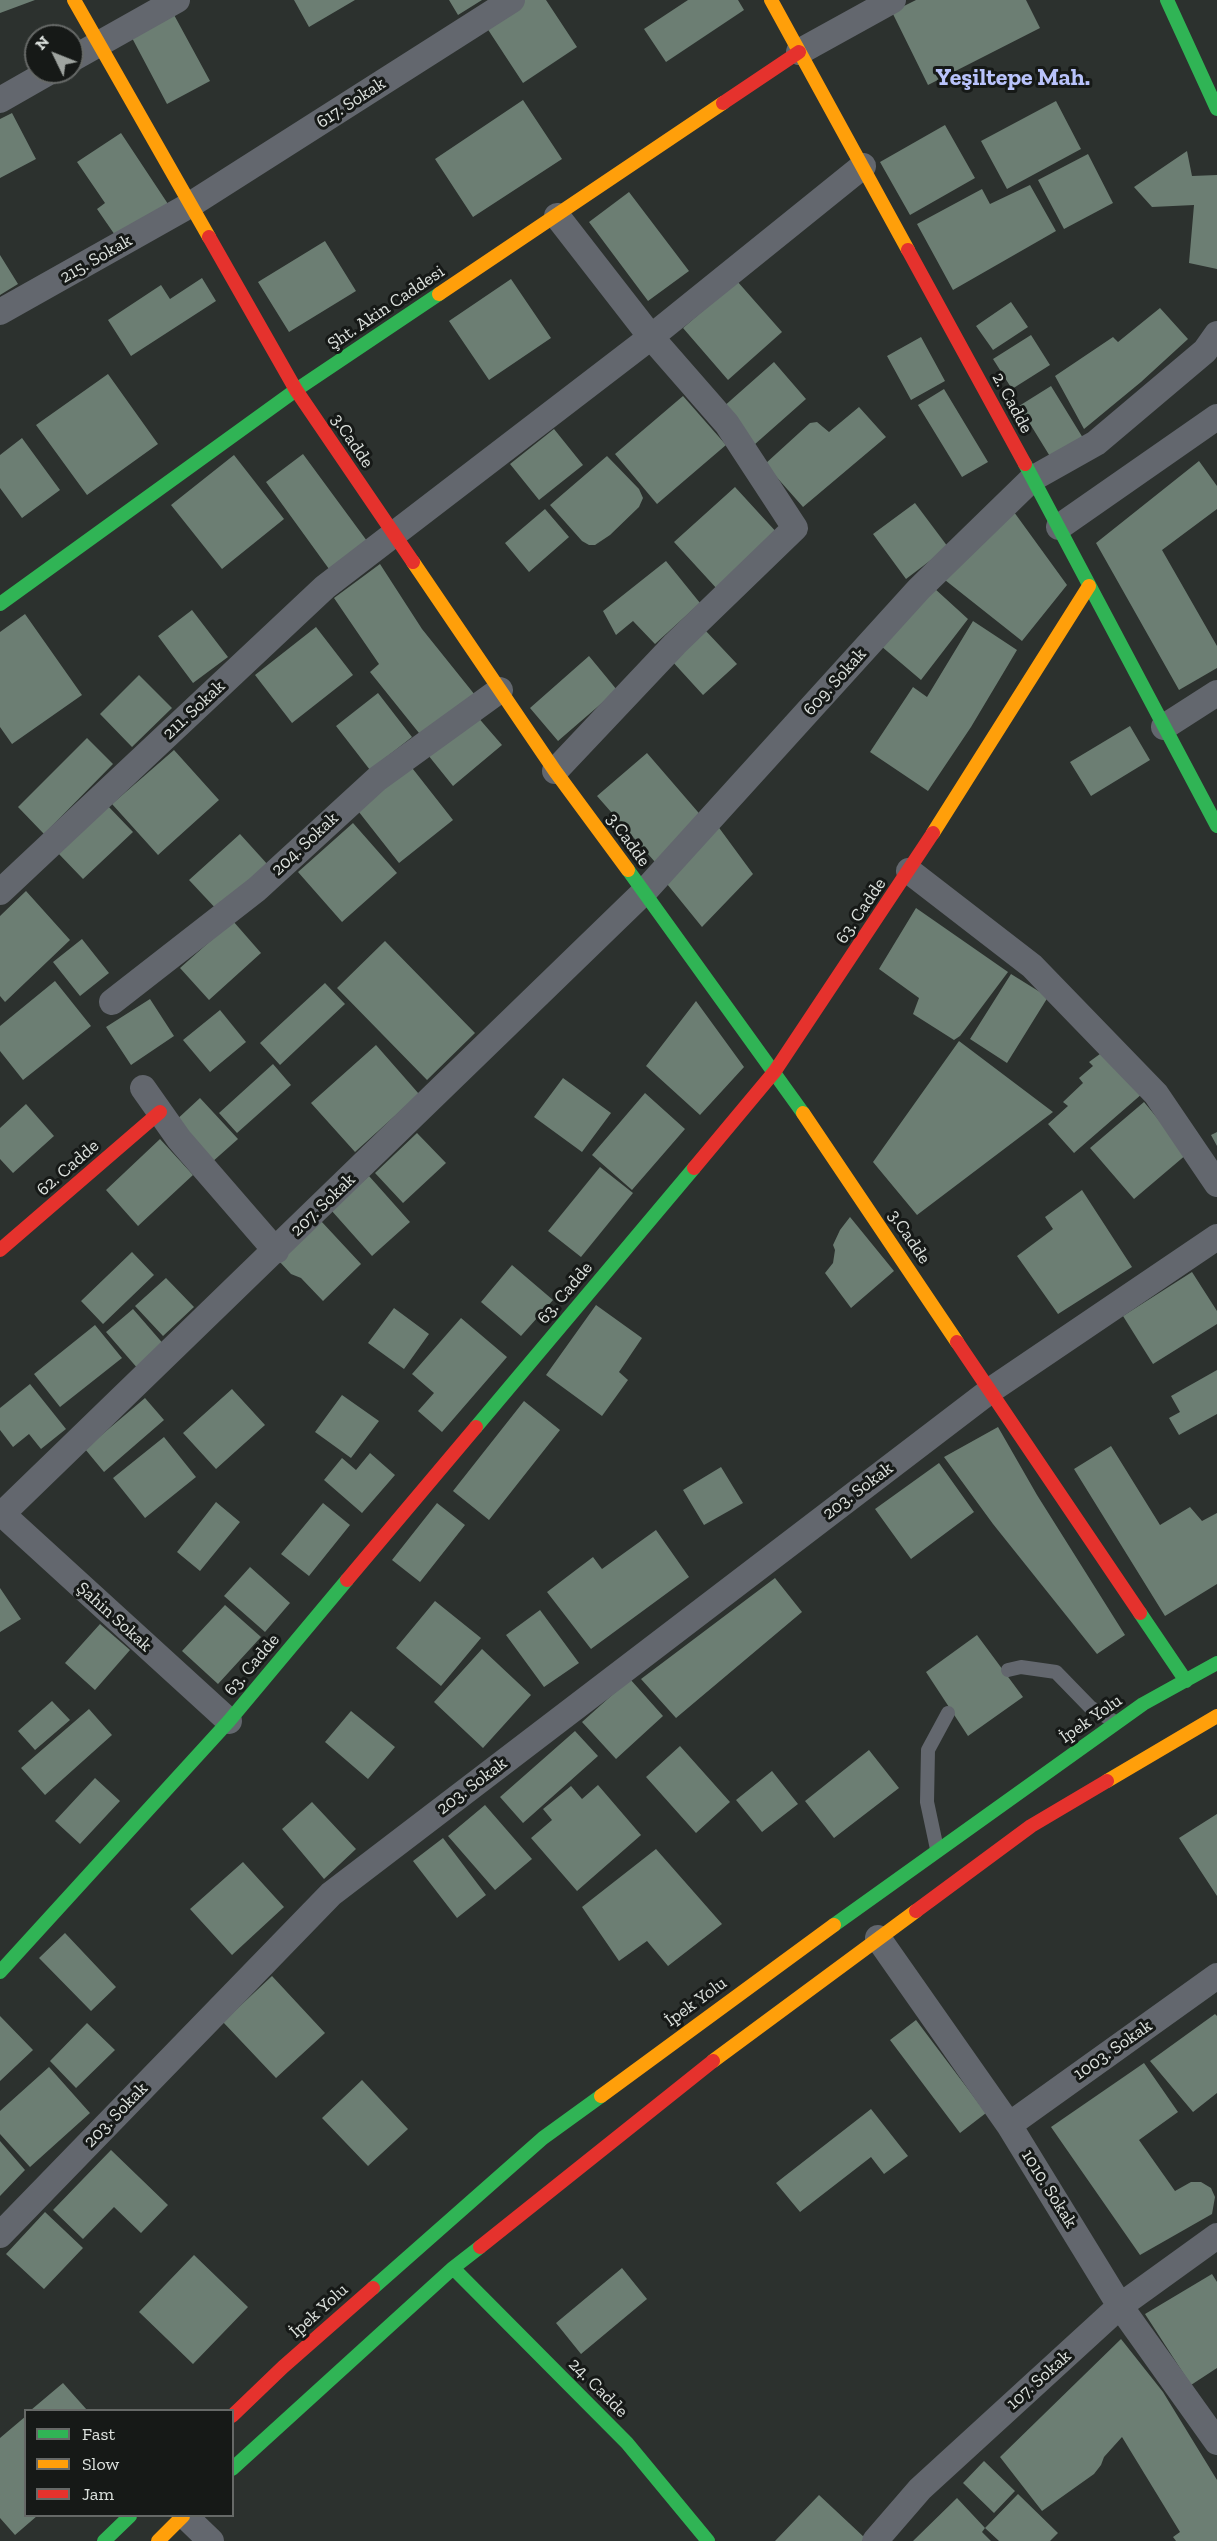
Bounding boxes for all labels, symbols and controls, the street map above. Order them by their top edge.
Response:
north arrow [24,24,84,84]
text: N [31,32,53,54]
district label: Yeşiltepe Mah. [936,64,1090,92]
street label: 617. Sokak [312,73,390,133]
street label: 215. Sokak [56,230,136,288]
street label: Şht. Akin Caddesi [324,261,448,355]
street label: 2. Cadde [987,369,1037,437]
street label: 3.Cadde [326,410,378,472]
street label: 609. Sokak [799,644,871,720]
street label: 211. Sokak [158,676,230,744]
street label: 204. Sokak [267,808,343,880]
street label: 3.Cadde [601,809,655,871]
street label: 63. Cadde [831,874,891,948]
street label: 62. Cadde [33,1135,103,1201]
street label: 207. Sokak [286,1169,360,1241]
street label: 3.Cadde [883,1206,935,1268]
street label: 63. Cadde [533,1257,597,1329]
street label: 203. Sokak [819,1458,897,1524]
street label: Şahin Sokak [72,1578,156,1656]
street label: 63. Cadde [220,1629,284,1701]
street label: İpek Yolu [1056,1690,1126,1748]
street label: 203. Sokak [433,1753,511,1819]
street label: İpek Yolu [661,1972,731,2032]
street label: 1003. Sokak [1070,2015,1156,2085]
street label: 203. Sokak [80,2078,152,2152]
street label: 1010. Sokak [1016,2146,1082,2232]
street label: İpek Yolu [285,2279,353,2343]
street label: 107. Sokak [1002,2346,1076,2414]
street label: 24. Cadde [564,2354,632,2422]
legend [24,2409,234,2517]
text: Fast [82,2423,115,2445]
text: Slow [82,2453,119,2475]
text: Jam [82,2483,114,2505]

